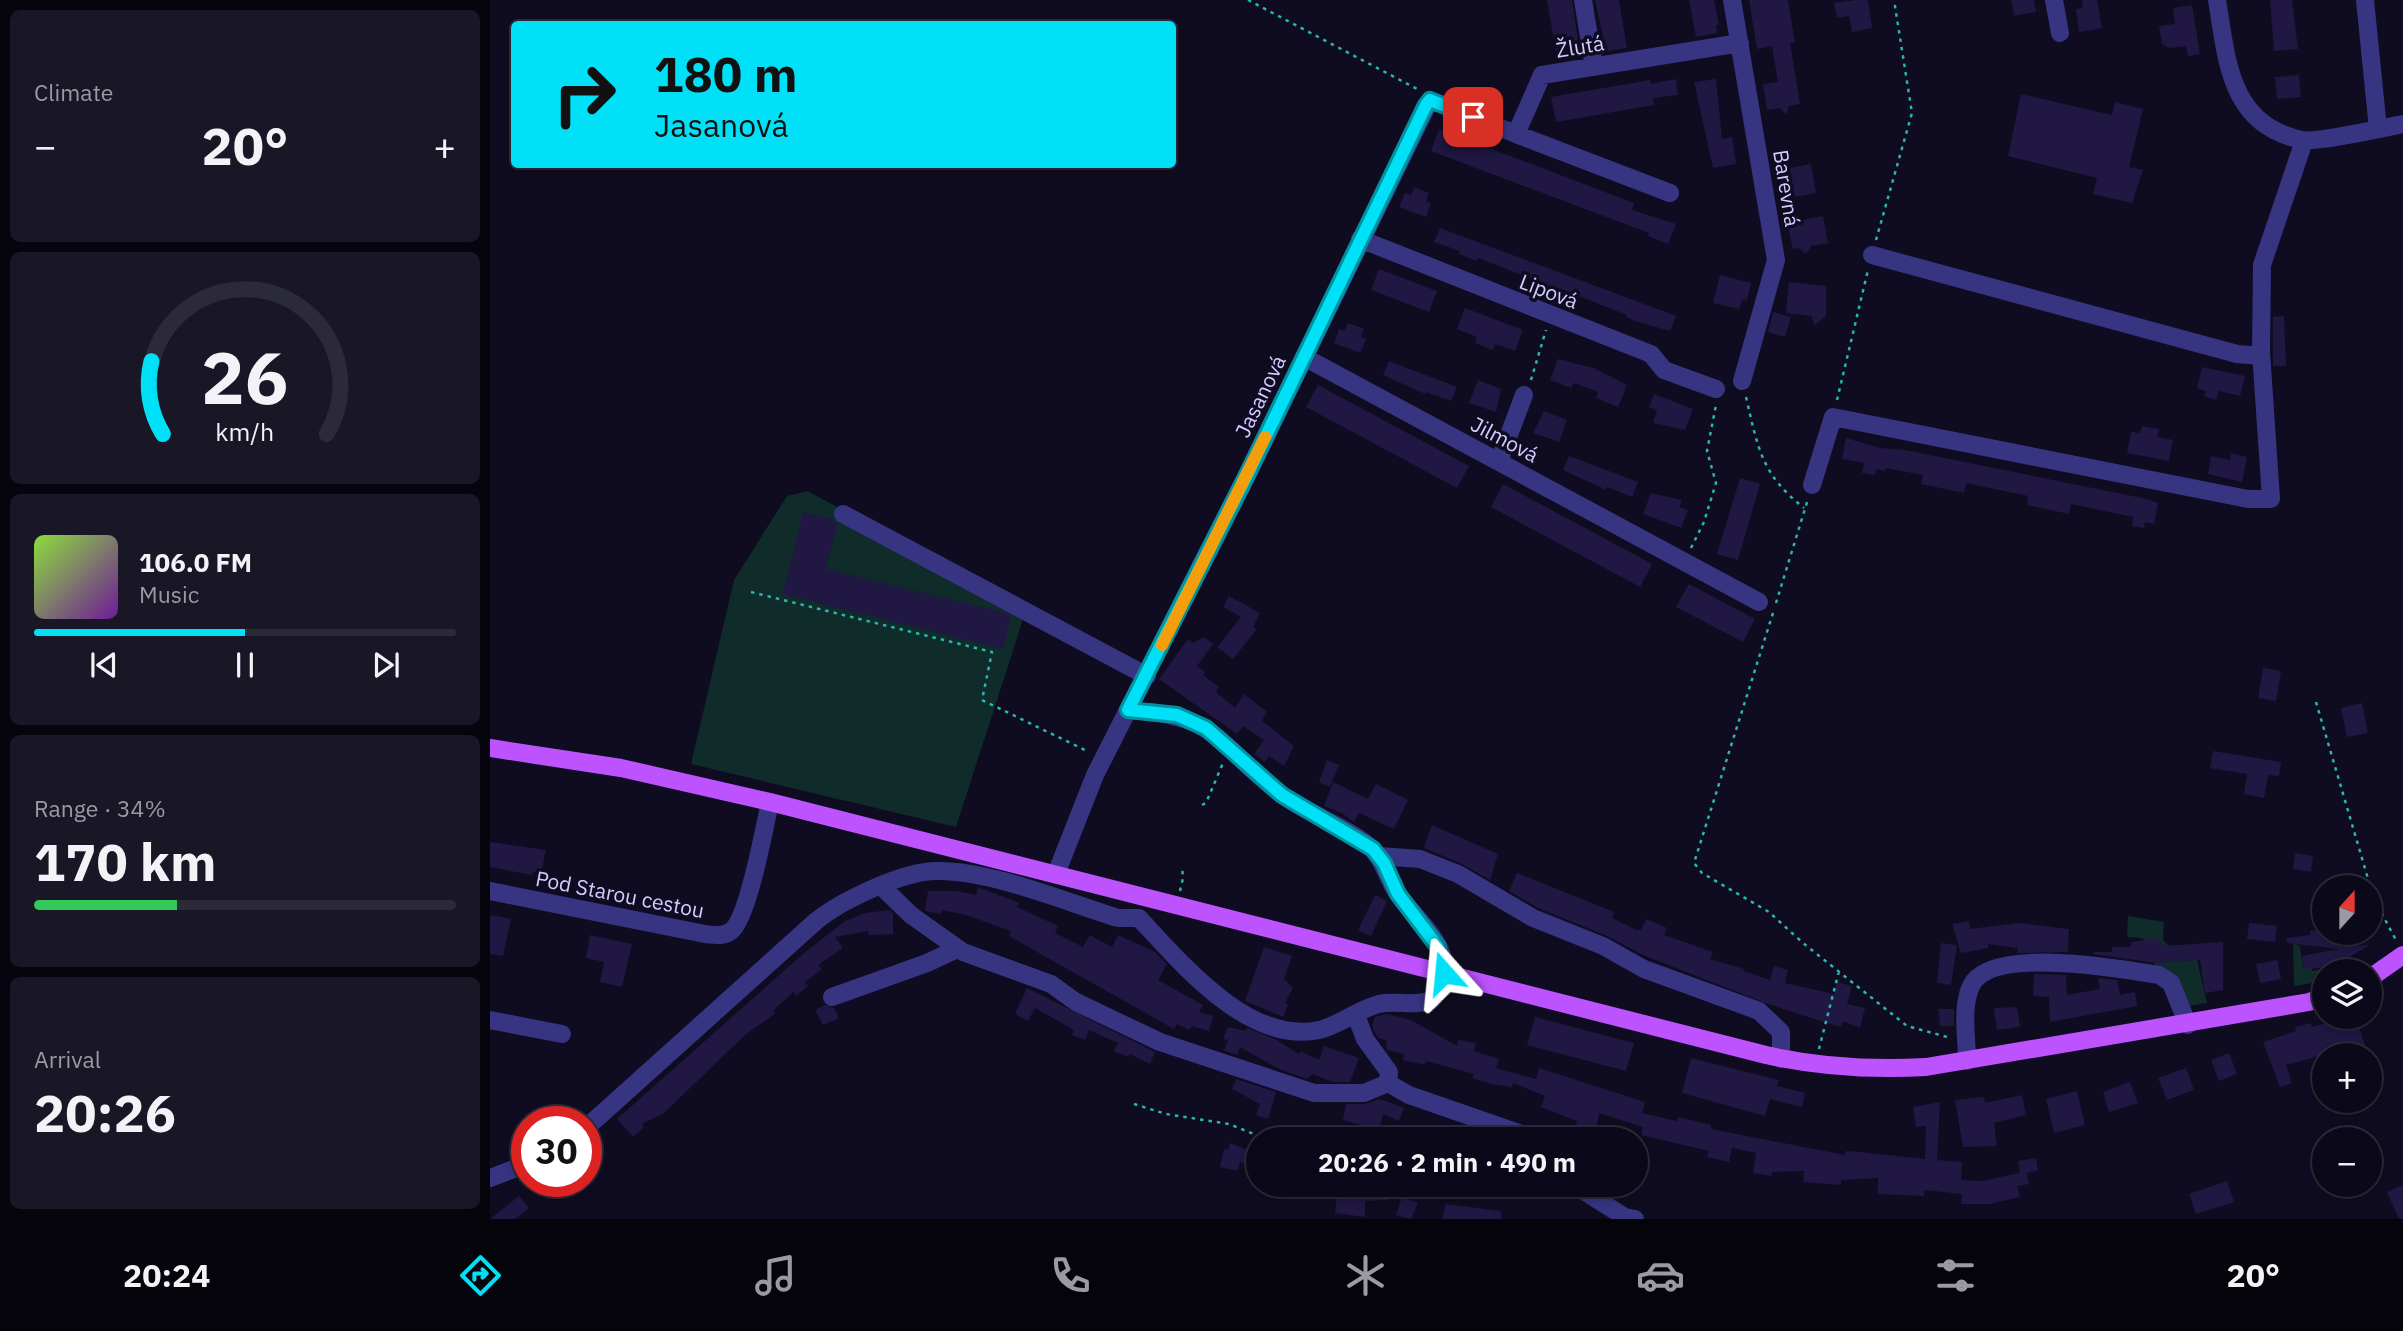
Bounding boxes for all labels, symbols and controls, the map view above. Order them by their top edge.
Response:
street label: Žlutá [1554,28,1606,64]
text: 180 m [654,42,798,105]
icon: right [539,49,630,140]
text: Climate [34,77,113,107]
pin [1443,87,1503,147]
icon: arrive [1454,98,1492,136]
text: Jasanová [654,104,788,146]
text: 20° [202,112,288,179]
text: − [34,121,57,170]
text: + [433,121,456,170]
street label: Barevná [1767,148,1807,228]
street label: Lipová [1516,267,1582,315]
text: 26 [201,329,289,424]
street label: Jasanová [1228,350,1292,442]
street label: Jilmová [1466,410,1544,468]
text: km/h [216,414,274,447]
text: 106.0 FM [139,545,252,579]
text: Music [139,579,199,609]
icon: previous [85,646,123,684]
icon: pause [226,646,264,684]
icon: next [367,646,405,684]
text: Range · 34% [34,793,166,823]
text: 170 km [34,828,216,895]
street label: Pod Starou cestou [533,864,707,924]
north arrow [2312,875,2382,945]
map controls [2312,875,2382,1197]
position arrow [1407,936,1481,1010]
button: layers [2312,959,2382,1029]
button: + [2312,1043,2382,1113]
text: Arrival [34,1044,101,1074]
text: 20:26 [34,1079,176,1146]
speed limit sign: 30 [511,1106,602,1197]
button: − [2312,1127,2382,1197]
text: 20:26 · 2 min · 490 m [1318,1145,1576,1179]
icon: directions [456,1251,505,1300]
icon: music [751,1251,800,1300]
icon: phone [1046,1251,1095,1300]
icon: climate [1341,1251,1390,1300]
icon: car [1636,1251,1685,1300]
icon: filters [1931,1251,1980,1300]
text: 20:24 [123,1254,210,1296]
text: 20° [2226,1254,2280,1296]

